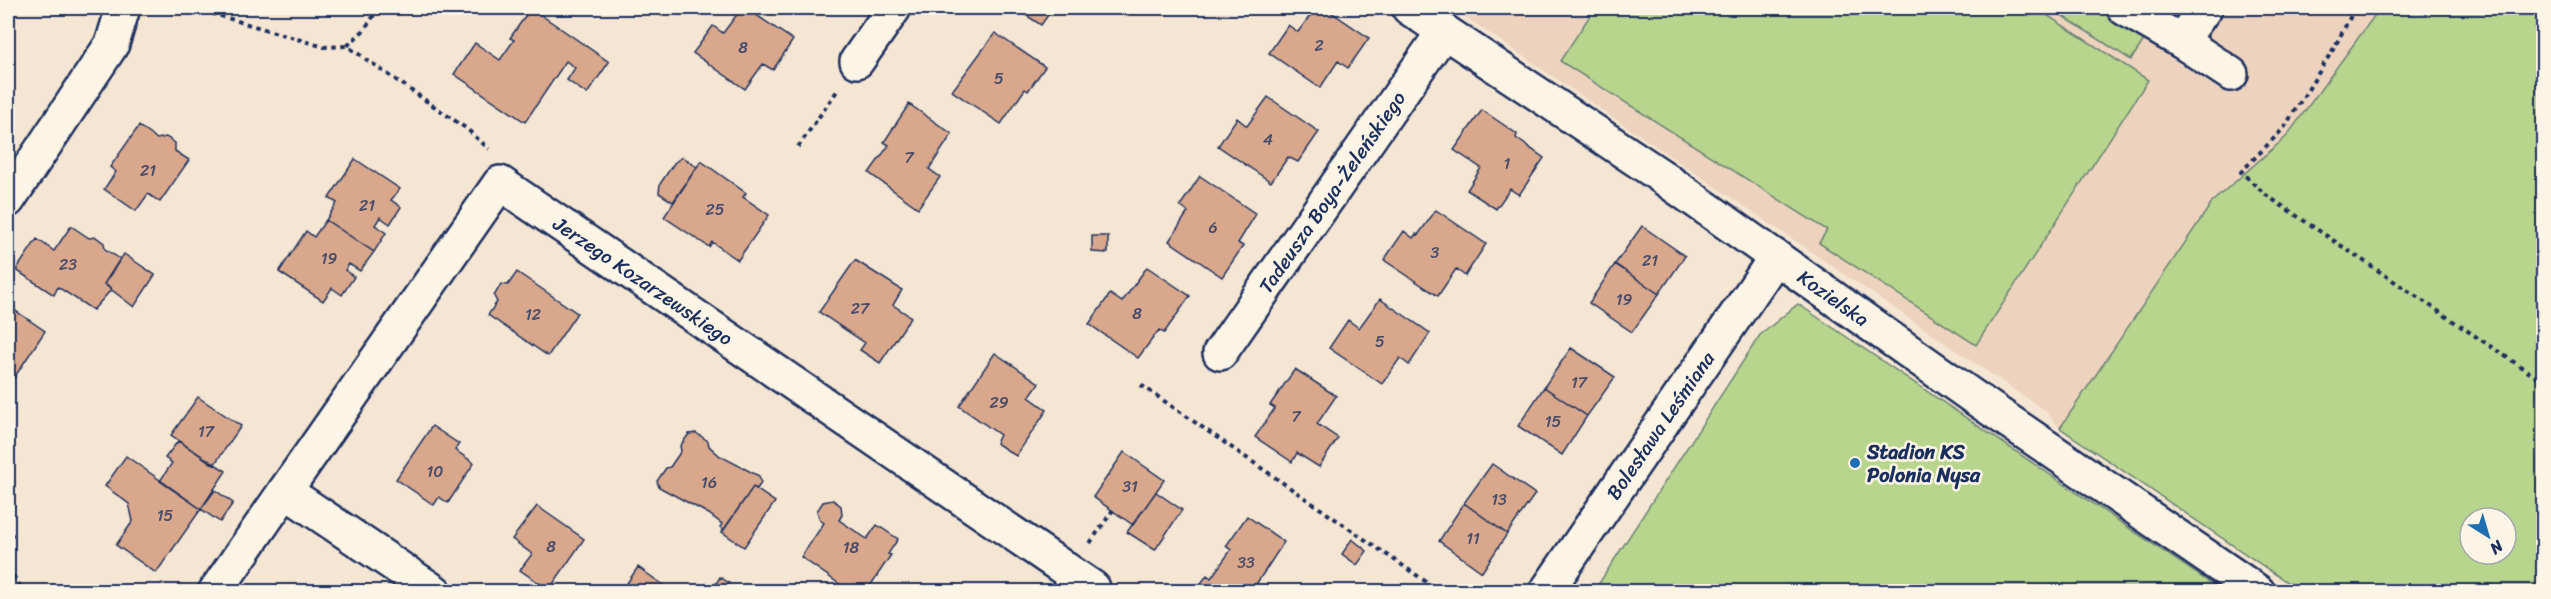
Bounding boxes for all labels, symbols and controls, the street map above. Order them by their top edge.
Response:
house number: 2 [1314,31,1324,60]
house number: 8 [738,33,748,62]
house number: 5 [994,64,1004,93]
street label: Tadeusza Boya-Żeleńskiego [1249,83,1415,301]
house number: 4 [1263,125,1273,154]
house number: 7 [904,143,914,172]
house number: 1 [1504,149,1511,178]
house number: 21 [140,156,156,185]
house number: 21 [359,191,375,220]
house number: 25 [705,195,725,224]
street label: Jerzego Kozarzewskiego [545,206,740,355]
house number: 6 [1208,213,1218,242]
house number: 3 [1431,238,1440,267]
house number: 19 [321,244,338,273]
house number: 21 [1642,246,1658,275]
house number: 23 [59,250,77,279]
street label: Kozielska [1790,260,1877,336]
house number: 19 [1616,285,1633,314]
house number: 27 [851,294,870,323]
house number: 8 [1132,299,1142,328]
house number: 12 [525,300,541,329]
house number: 5 [1375,327,1385,356]
street label: Bolesława Leśmiana [1597,343,1725,507]
house number: 17 [1571,368,1588,397]
house number: 29 [989,388,1009,417]
house number: 7 [1291,402,1301,431]
house number: 15 [1545,407,1562,436]
house number: 17 [198,417,215,446]
place label: Stadion KS Polonia Nysa [1866,435,1981,493]
marker: Stadion KS Polonia Nysa [1848,456,1862,470]
house number: 10 [427,457,443,486]
house number: 16 [701,468,717,497]
house number: 31 [1122,472,1138,501]
house number: 13 [1491,485,1507,514]
house number: 15 [157,501,174,530]
north arrow [2458,506,2518,566]
house number: 11 [1466,524,1480,553]
house number: 8 [546,532,556,561]
text: N [2483,532,2511,563]
house number: 18 [843,533,860,562]
house number: 33 [1237,548,1255,577]

